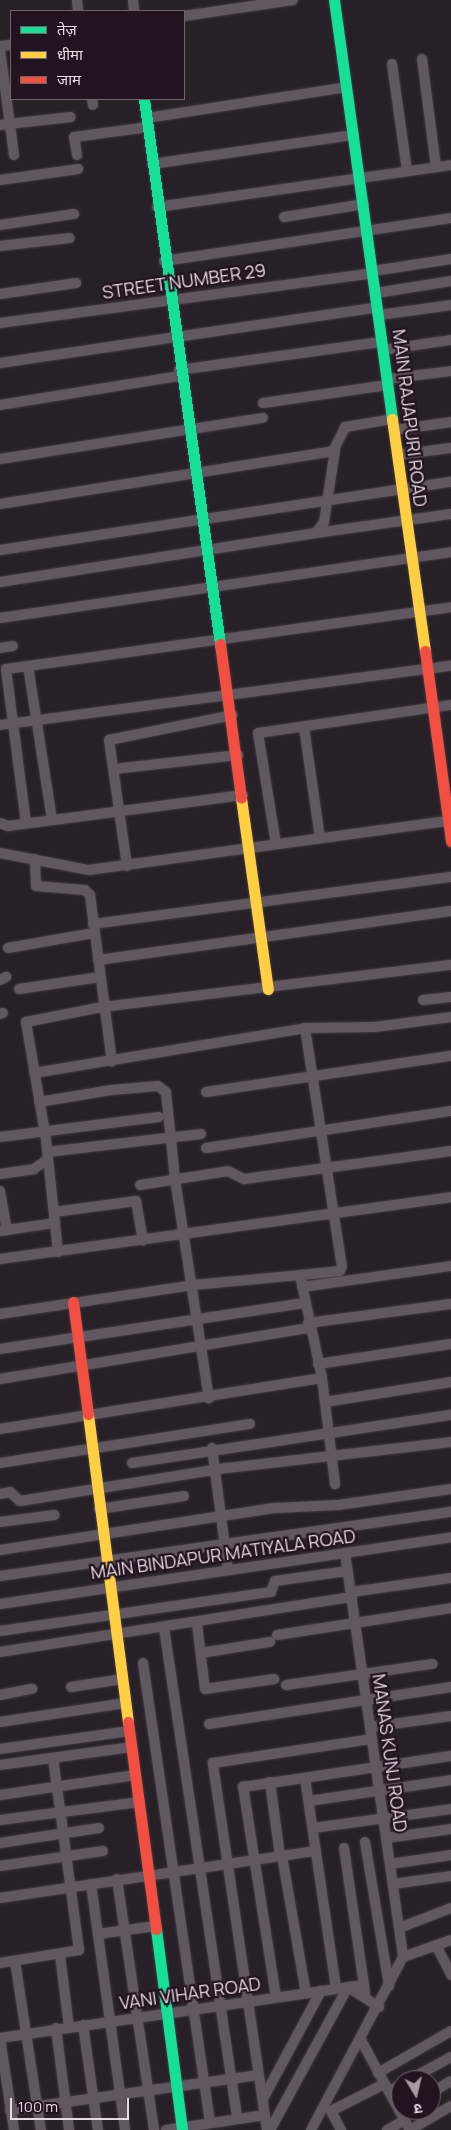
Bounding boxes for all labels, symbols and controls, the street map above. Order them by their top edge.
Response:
legend [10,10,185,100]
text: तेज़ [57,19,77,40]
text: धीमा [57,44,83,65]
text: जाम [57,69,81,90]
street label: STREET NUMBER 29 [100,259,268,303]
street label: MAIN RAJAPURI ROAD [388,328,432,508]
street label: MAIN BINDAPUR MATIYALA ROAD [89,1525,357,1583]
street label: MANAS KUNJ ROAD [368,1672,412,1834]
street label: VANI VIHAR ROAD [118,1972,262,2014]
north arrow [391,2070,441,2120]
scale bar [12,2088,131,2120]
text: 100 m [18,2096,58,2117]
text: उ [413,2099,424,2119]

